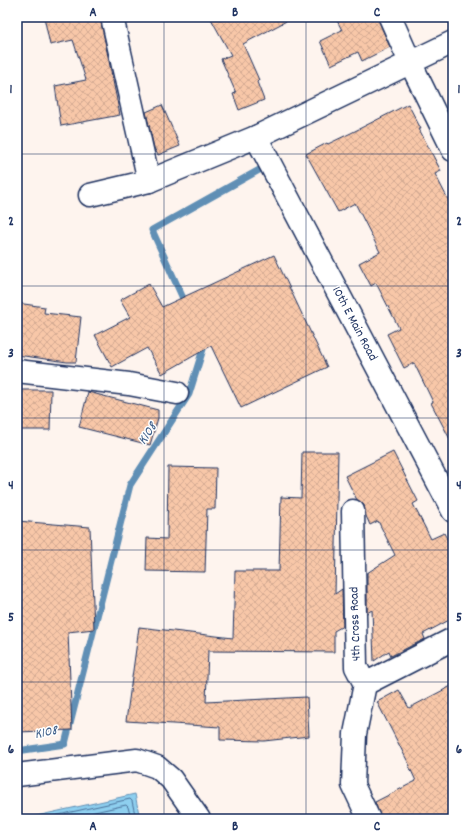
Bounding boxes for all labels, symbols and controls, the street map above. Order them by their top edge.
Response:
text: A [89,4,97,23]
text: B [232,4,238,23]
text: C [374,4,381,23]
text: 1 [10,81,13,100]
text: 1 [458,81,461,100]
text: 2 [8,213,14,232]
text: 2 [456,213,462,232]
street label: 10th E Main Road [326,283,382,365]
text: 3 [8,345,14,364]
text: 3 [456,345,462,364]
water label: K108 [133,418,163,449]
text: 4 [8,477,14,496]
text: 4 [456,477,462,496]
street label: 4th Cross Road [345,586,367,662]
text: 5 [8,609,14,628]
text: 5 [456,609,462,628]
water label: K108 [33,721,61,745]
text: 6 [8,741,15,760]
text: 6 [456,741,463,760]
text: A [89,818,97,836]
text: B [232,818,238,836]
text: C [374,818,381,836]

